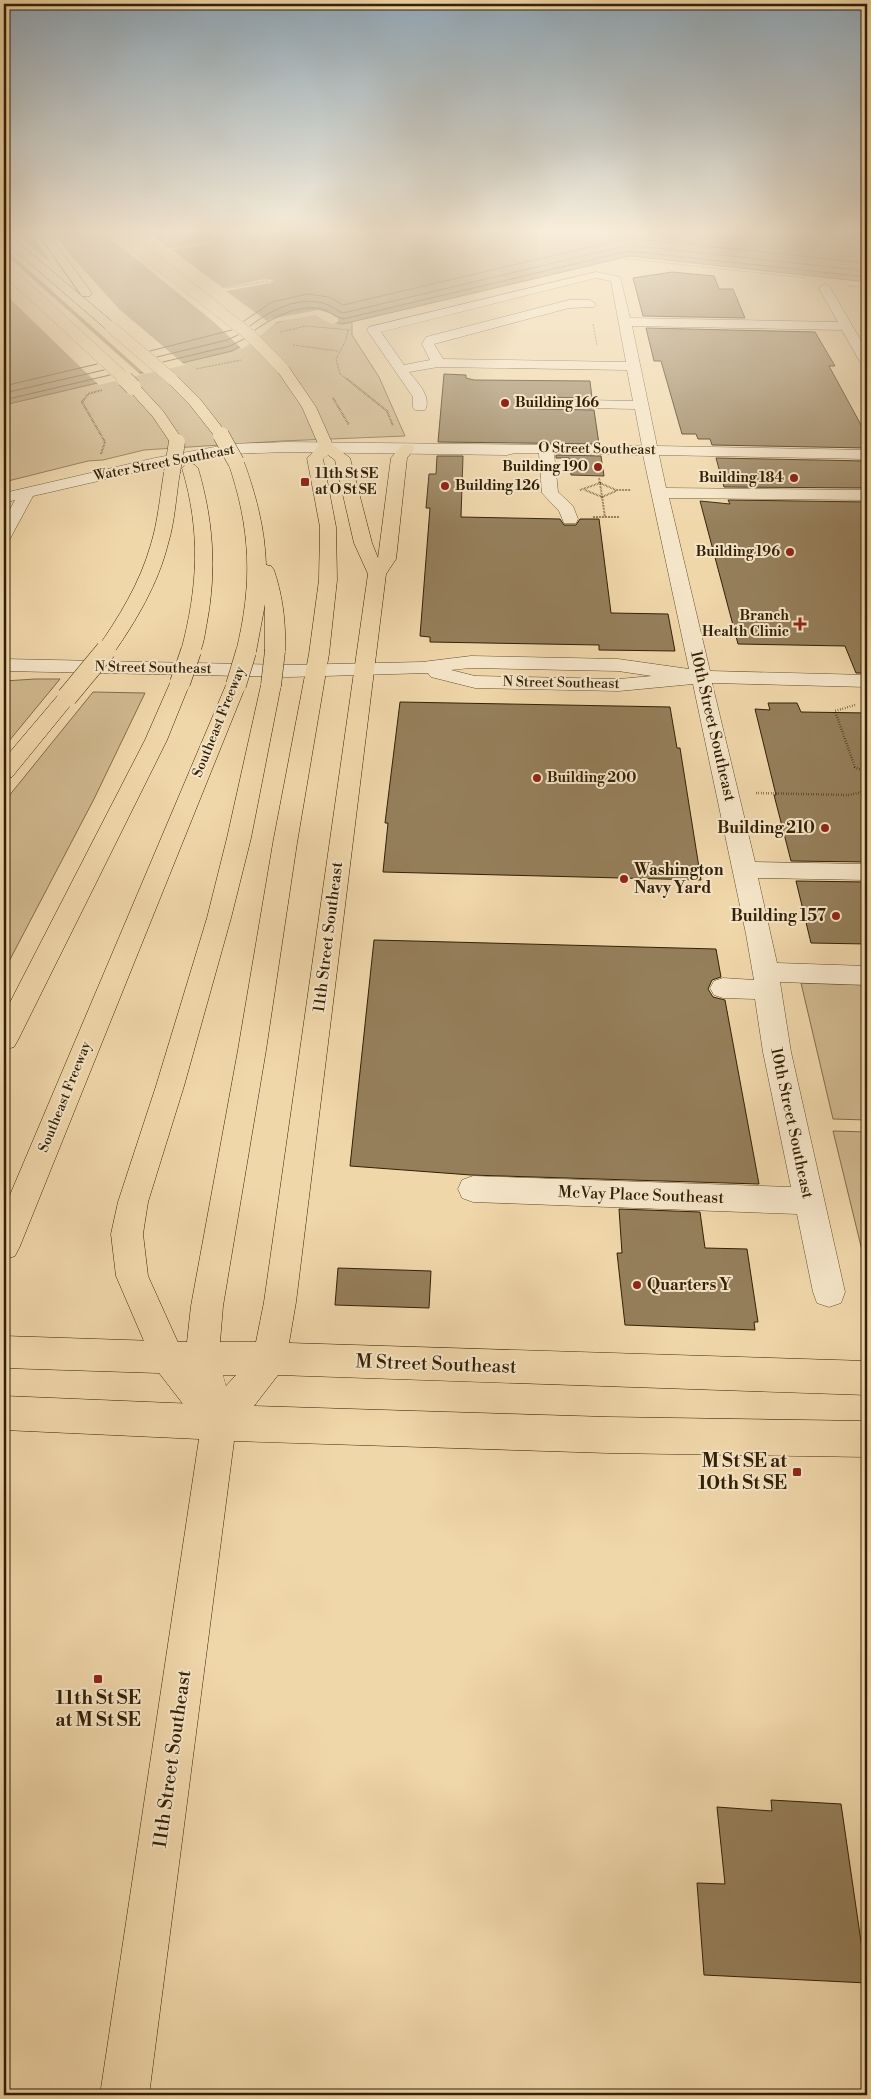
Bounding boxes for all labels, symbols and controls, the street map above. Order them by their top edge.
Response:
place label: Building 166 [515,394,599,412]
marker: Building 166 [499,397,511,409]
street label: O Street Southeast [538,439,656,459]
street label: Water Street Southeast [91,440,236,486]
place label: Building 190 [502,458,588,476]
marker: Building 190 [592,461,604,473]
place label: 11th St SE at O St SE [315,465,378,499]
place label: Building 184 [699,469,784,487]
marker: Building 184 [788,472,800,484]
marker: 11th St SE at O St SE [299,476,311,488]
place label: Building 126 [455,477,540,495]
marker: Building 126 [439,480,451,492]
place label: Building 196 [696,543,780,561]
marker: Building 196 [784,546,796,558]
place label: Branch Health Clinic [702,607,789,641]
marker: Branch Health Clinic [793,617,807,631]
street label: 10th Street Southeast [686,649,740,804]
street label: N Street Southeast [94,658,212,678]
street label: Southeast Freeway [189,664,250,780]
street label: N Street Southeast [502,673,620,693]
place label: Building 200 [547,769,636,787]
marker: Building 200 [531,772,543,784]
place label: Building 210 [717,818,815,838]
marker: Building 210 [819,822,831,834]
street label: 11th Street Southeast [309,860,347,1013]
place label: Washington Navy Yard [633,860,724,898]
marker: Washington Navy Yard [618,873,630,885]
place label: Building 157 [731,906,827,926]
marker: Building 157 [830,910,842,922]
street label: Southeast Freeway [35,1039,96,1155]
street label: 10th Street Southeast [766,1046,818,1201]
street label: McVay Place Southeast [558,1182,725,1208]
place label: Quarters Y [647,1275,732,1295]
marker: Quarters Y [631,1279,643,1291]
street label: M Street Southeast [355,1349,517,1379]
place label: M St SE at 10th St SE [698,1449,787,1495]
marker: M St SE at 10th St SE [791,1466,803,1478]
street label: 11th Street Southeast [148,1668,196,1850]
marker: 11th St SE at M St SE [92,1673,104,1685]
place label: 11th St SE at M St SE [55,1686,141,1732]

